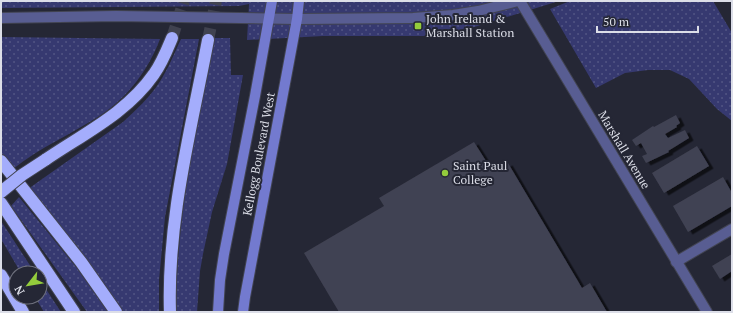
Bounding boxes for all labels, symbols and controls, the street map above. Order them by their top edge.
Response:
scale bar [597,8,698,34]
place label: John Ireland & Marshall Station [426,11,514,40]
text: 50 m [603,14,630,29]
marker: John Ireland & Marshall Station [413,21,423,31]
street label: Kellogg Boulevard West [239,90,278,217]
street label: Marshall Avenue [595,108,654,192]
place label: Saint Paul College [453,158,508,187]
marker: Saint Paul College [440,168,450,178]
north arrow [8,265,48,305]
text: N [11,282,28,297]

